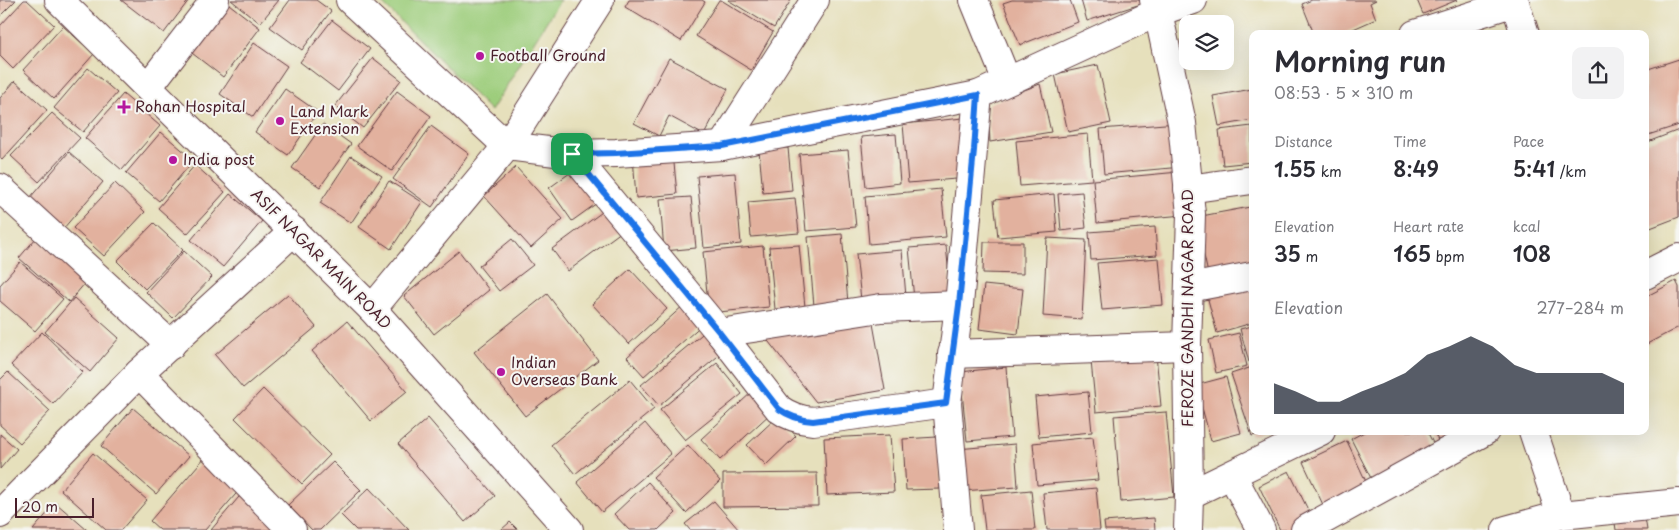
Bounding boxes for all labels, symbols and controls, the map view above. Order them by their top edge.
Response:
map controls [1179,15,1234,70]
button: layers [1179,15,1234,70]
text: Morning run [1274,39,1446,82]
place label: Football Ground [490,43,606,66]
button: share [1572,47,1624,99]
marker: Football Ground [474,50,486,62]
text: 08:53 · 5 × 310 m [1274,80,1413,104]
place label: Rohan Hospital [135,94,246,117]
place label: Land Mark Extension [290,99,369,139]
marker: Rohan Hospital [117,100,131,114]
marker: Land Mark Extension [274,115,286,127]
text: Distance [1274,131,1333,152]
text: Time [1393,131,1426,152]
text: Pace [1513,131,1544,152]
pin [551,133,593,175]
icon: arrive [558,140,586,168]
place label: India post [183,147,254,170]
text: 1.55 [1274,152,1316,184]
text: 8:49 [1393,152,1439,184]
text: 5:41 [1513,152,1555,184]
marker: India post [167,154,179,166]
text: km [1316,161,1342,182]
text: /km [1555,161,1586,182]
street label: ASIF NAGAR MAIN ROAD [246,182,398,334]
street label: FEROZE GANDHI NAGAR ROAD [1175,189,1198,427]
text: Elevation [1274,216,1334,237]
text: Heart rate [1393,216,1464,237]
text: kcal [1513,216,1541,237]
text: 35 [1274,237,1301,269]
text: 165 [1393,237,1431,269]
text: 108 [1513,237,1551,269]
text: m [1301,246,1318,267]
text: bpm [1431,246,1465,267]
text: Elevation [1274,295,1343,319]
text: 277–284 m [1536,295,1624,319]
place label: Indian Overseas Bank [511,350,618,390]
marker: Indian Overseas Bank [495,366,507,378]
scale bar [15,495,94,518]
text: 20 m [22,496,58,517]

